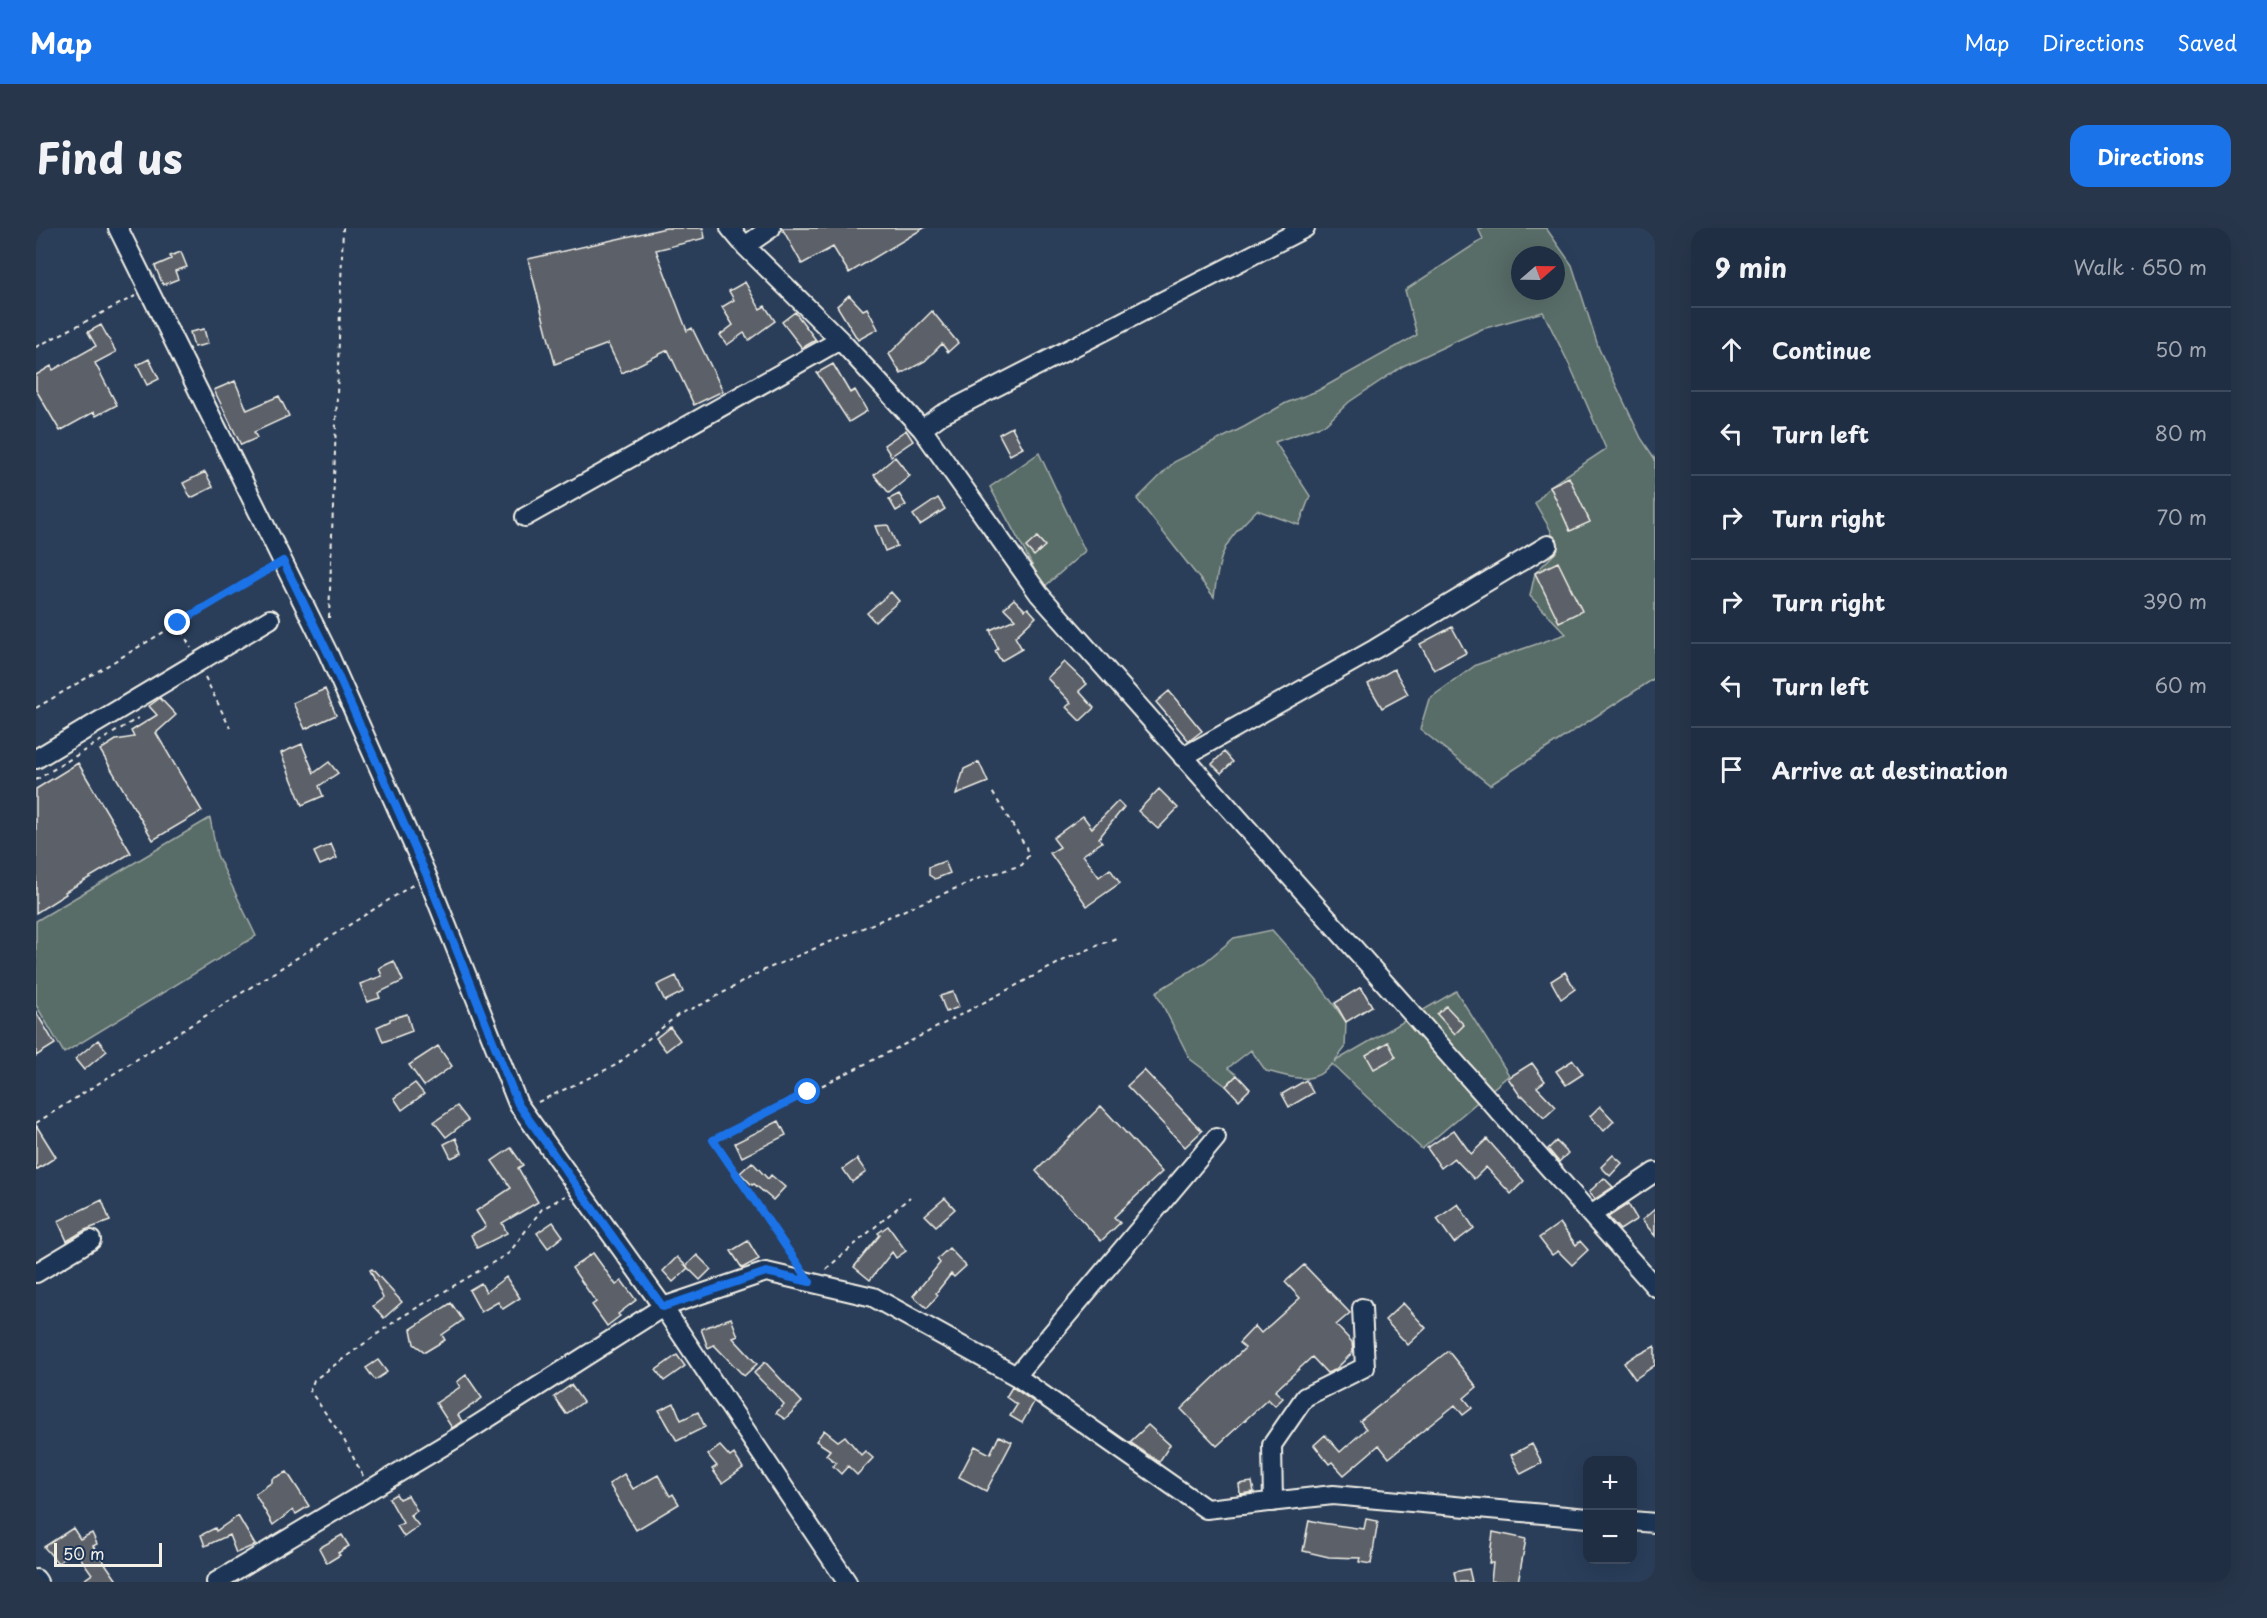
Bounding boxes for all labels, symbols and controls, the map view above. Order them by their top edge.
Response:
text: Map [30,21,92,64]
text: Map [1964,26,2009,58]
text: Directions [2042,26,2144,58]
text: Saved [2177,26,2237,58]
text: Find us [36,125,183,188]
button: Directions [2070,125,2231,187]
north arrow [1511,246,1565,300]
text: 9 min [1715,248,1787,287]
text: Walk · 650 m [2073,252,2207,282]
icon: ahead [1715,333,1748,366]
text: Continue [1772,333,1871,366]
text: 50 m [2155,334,2207,364]
icon: left [1715,417,1748,450]
text: Turn left [1772,417,1869,450]
text: 80 m [2155,418,2207,448]
icon: right [1715,501,1748,534]
text: Turn right [1772,501,1885,534]
text: 70 m [2157,502,2207,532]
icon: right [1715,585,1748,618]
text: Turn right [1772,585,1885,618]
text: 390 m [2143,586,2207,616]
route end [164,609,190,635]
icon: left [1715,669,1748,702]
text: Turn left [1772,669,1869,702]
text: 60 m [2155,670,2207,700]
icon: arrive [1715,753,1748,786]
text: Arrive at destination [1772,753,2008,786]
route start [794,1078,820,1104]
map controls [1583,1456,1637,1564]
button: + [1583,1456,1637,1510]
button: − [1583,1510,1637,1564]
scale bar [54,1540,162,1568]
text: 50 m [63,1541,104,1565]

